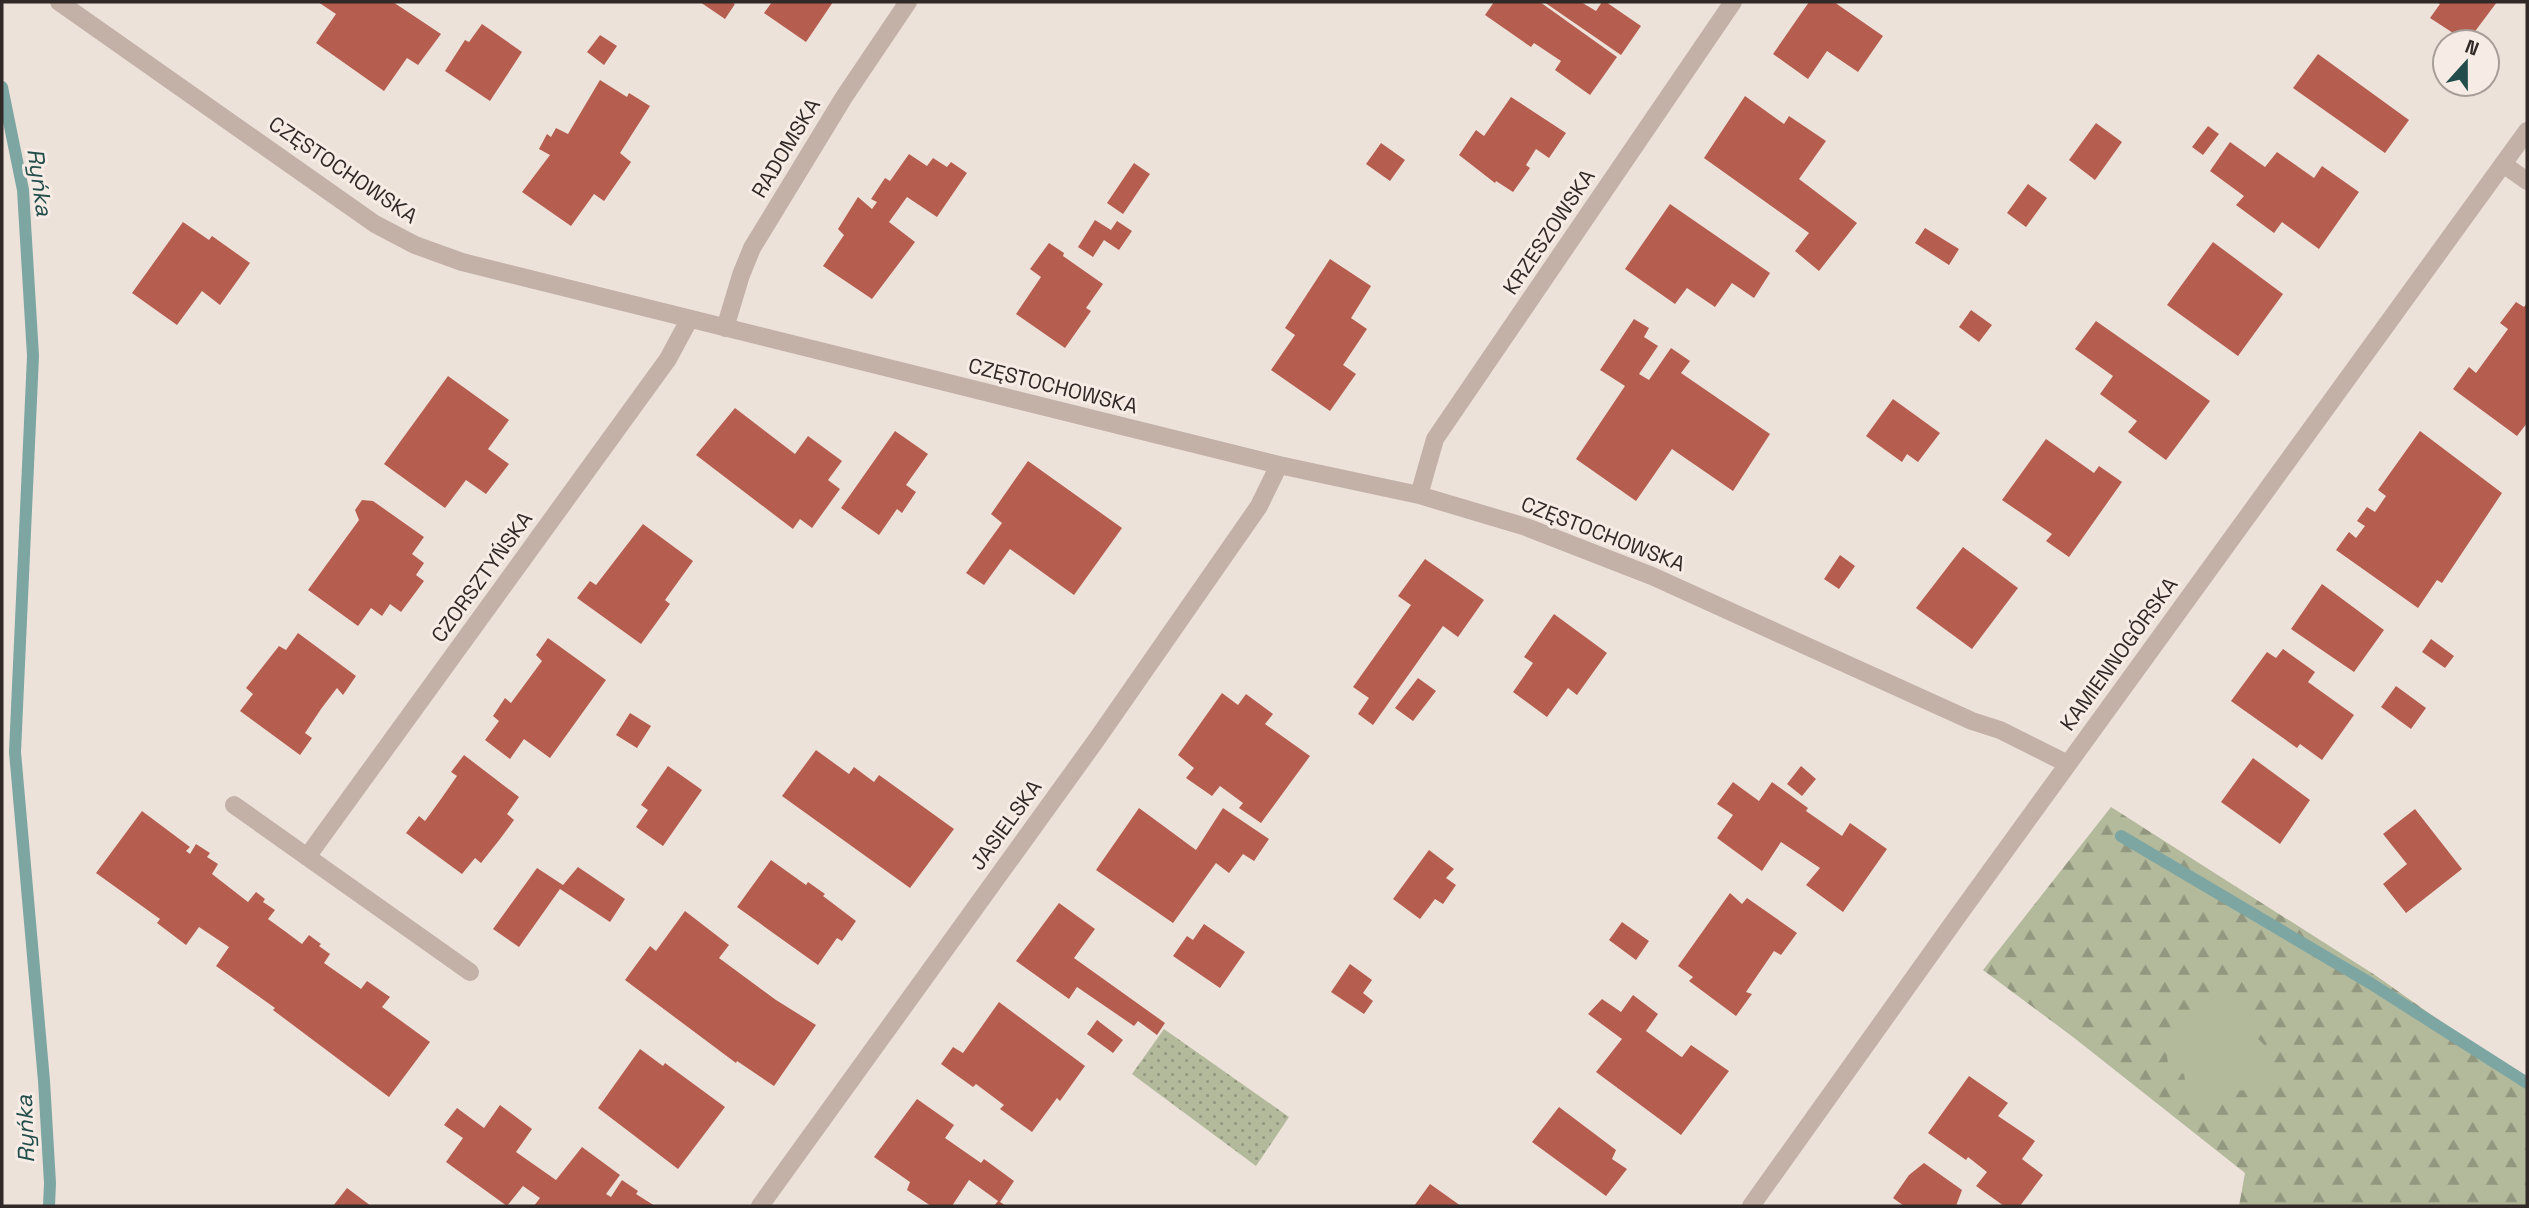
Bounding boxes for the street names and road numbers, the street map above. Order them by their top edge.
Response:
street label: RADOMSKA [745,93,826,202]
street label: CZĘSTOCHOWSKA [264,110,423,229]
street label: KRZESZOWSKA [1497,164,1601,300]
street label: CZĘSTOCHOWSKA [966,351,1141,420]
street label: CZĘSTOCHOWSKA [1517,490,1689,577]
street label: CZORSZTYŃSKA [425,506,538,648]
street label: KAMIENNOGÓRSKA [2054,572,2183,736]
street label: JASIELSKA [964,774,1047,875]

